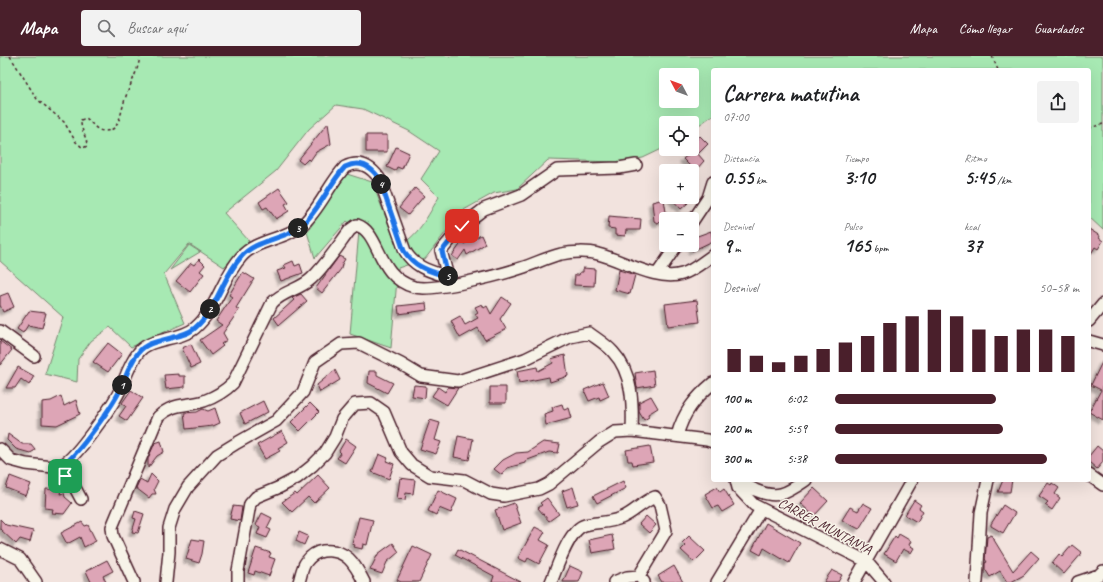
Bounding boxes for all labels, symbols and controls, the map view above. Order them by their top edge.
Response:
search box [81,10,361,46]
text: Mapa [20,16,57,40]
icon: search [95,17,117,39]
text: Buscar aquí [127,19,186,38]
text: Mapa [910,20,937,37]
text: Cómo llegar [959,20,1012,37]
text: Guardados [1034,20,1083,37]
north arrow [659,68,699,108]
map controls [659,68,699,252]
text: Carrera matutina [723,80,858,108]
button: share [1037,81,1079,123]
text: 07:00 [723,109,749,125]
button: locate [659,116,699,156]
text: Distancia [723,151,759,165]
text: Tiempo [844,151,869,165]
text: Ritmo [964,151,987,165]
button: + [659,164,699,204]
text: 0.55 [723,165,753,190]
text: 3:10 [844,165,875,190]
text: 5:45 [964,165,995,190]
text: km [753,173,767,187]
text: /km [995,173,1012,187]
pin: 4 [371,174,391,194]
text: 4 [379,177,383,191]
pin [445,209,479,243]
button: − [659,212,699,252]
icon: check [451,215,473,237]
pin: 3 [288,218,308,238]
text: Desnivel [723,219,753,233]
text: Pulso [844,219,862,233]
text: kcal [964,219,979,233]
text: 3 [296,221,300,235]
text: 9 [723,233,732,258]
text: 165 [844,233,871,258]
text: 37 [964,233,982,258]
text: m [732,241,741,255]
text: bpm [871,241,889,255]
pin: 5 [438,266,458,286]
text: 5 [446,269,450,283]
text: Desnivel [723,280,758,296]
text: 50–58 m [1039,280,1079,296]
pin: 2 [200,299,220,319]
text: 2 [208,302,212,316]
pin: 1 [112,375,132,395]
text: 1 [120,378,124,392]
text: 100 m [723,391,751,407]
text: 6:02 [787,391,807,407]
text: 200 m [723,421,751,437]
text: 5:59 [787,421,807,437]
text: 300 m [723,451,751,467]
text: 5:38 [787,451,807,467]
pin [48,459,82,493]
icon: arrive [54,465,76,487]
street label: CARRER MUNTANYA [775,494,876,558]

